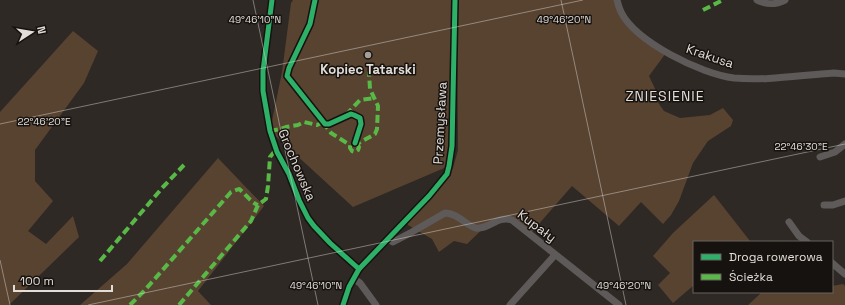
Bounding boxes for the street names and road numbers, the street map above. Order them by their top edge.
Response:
street label: Krakusa [684,40,737,72]
street label: Przemysława [429,81,451,165]
street label: Grochowska [274,126,320,204]
street label: Kupały [514,206,560,246]

